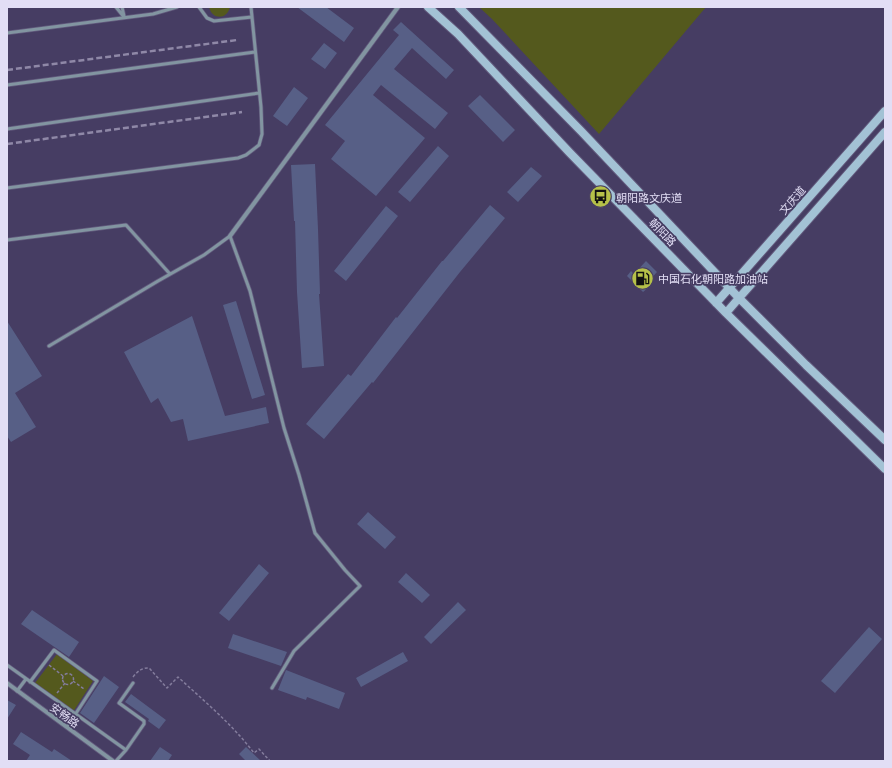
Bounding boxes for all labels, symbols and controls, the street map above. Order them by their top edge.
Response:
street label: 文庆道 [776,183,808,217]
bus stop icon: 朝阳路文庆道 [588,184,614,210]
place label: 朝阳路文庆道 [616,190,682,205]
street label: 朝阳路 [646,215,680,249]
fuel station icon: 中国石化朝阳路加油站 [630,265,656,291]
place label: 中国石化朝阳路加油站 [658,271,768,286]
street label: 安畅路 [47,699,83,731]

